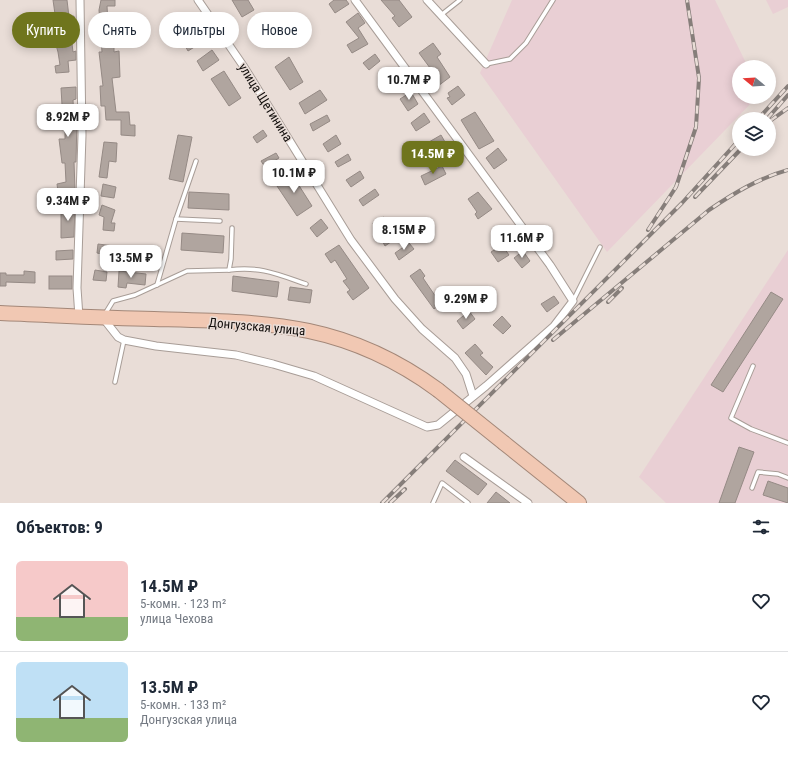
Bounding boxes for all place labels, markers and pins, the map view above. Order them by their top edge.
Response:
pin: 10.7M ₽ [372,67,446,101]
pin: 8.92M ₽ [31,104,105,138]
pin: 14.5M ₽ [396,141,470,175]
pin: 10.1M ₽ [257,160,331,194]
pin: 9.34M ₽ [31,188,105,222]
pin: 8.15M ₽ [367,217,441,251]
pin: 11.6M ₽ [485,225,559,259]
pin: 13.5M ₽ [94,245,168,279]
pin: 9.29M ₽ [429,286,503,320]

